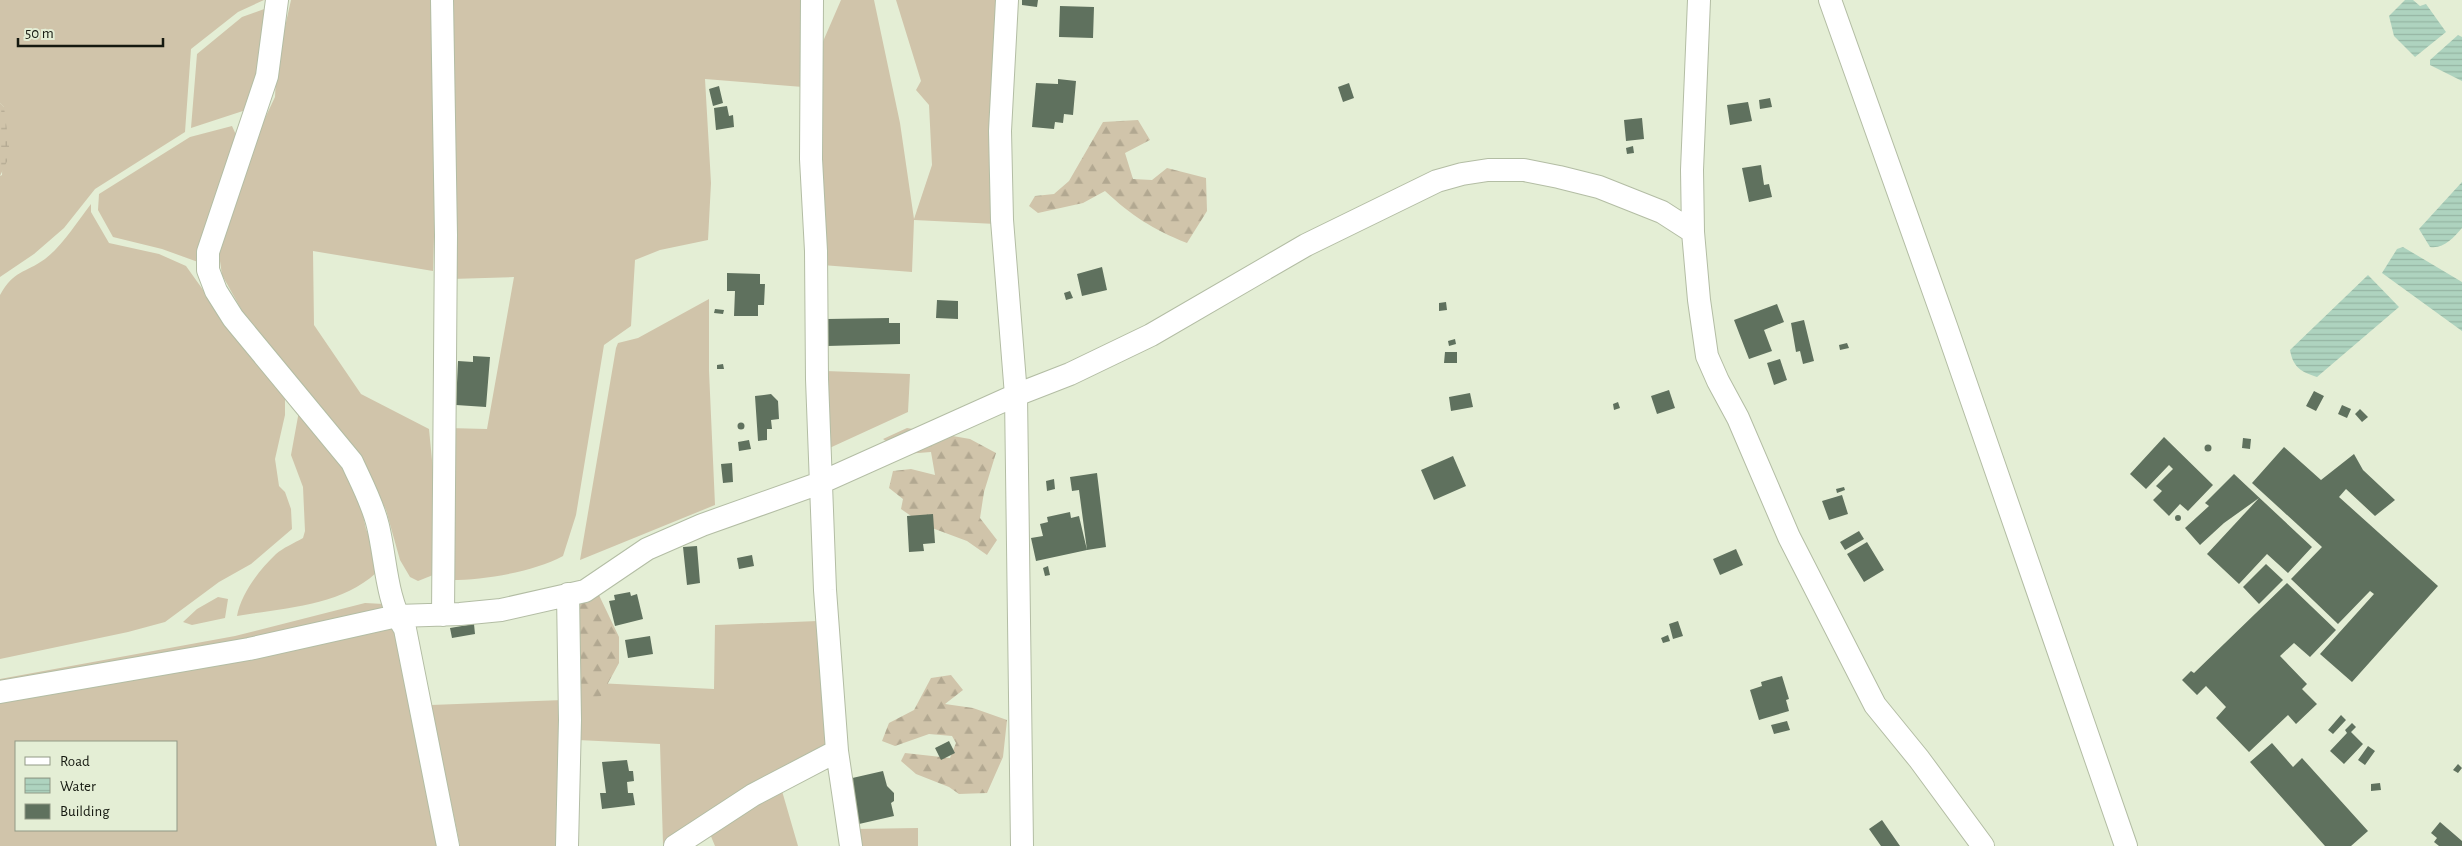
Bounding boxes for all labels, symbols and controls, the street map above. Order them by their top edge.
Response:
scale bar [18,15,162,47]
text: 50 m [25,26,54,41]
legend [15,741,178,831]
text: Road [60,754,90,769]
text: Water [60,779,96,794]
text: Building [60,804,110,819]

